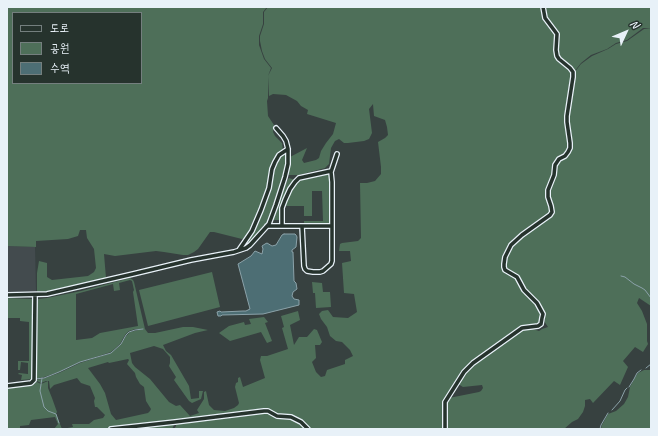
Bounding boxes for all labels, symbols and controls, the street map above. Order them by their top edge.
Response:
legend [12,12,142,84]
north arrow [606,12,646,52]
text: N [627,16,642,31]
text: 도로 [50,20,69,36]
text: 공원 [50,40,69,56]
text: 수역 [50,60,69,76]

